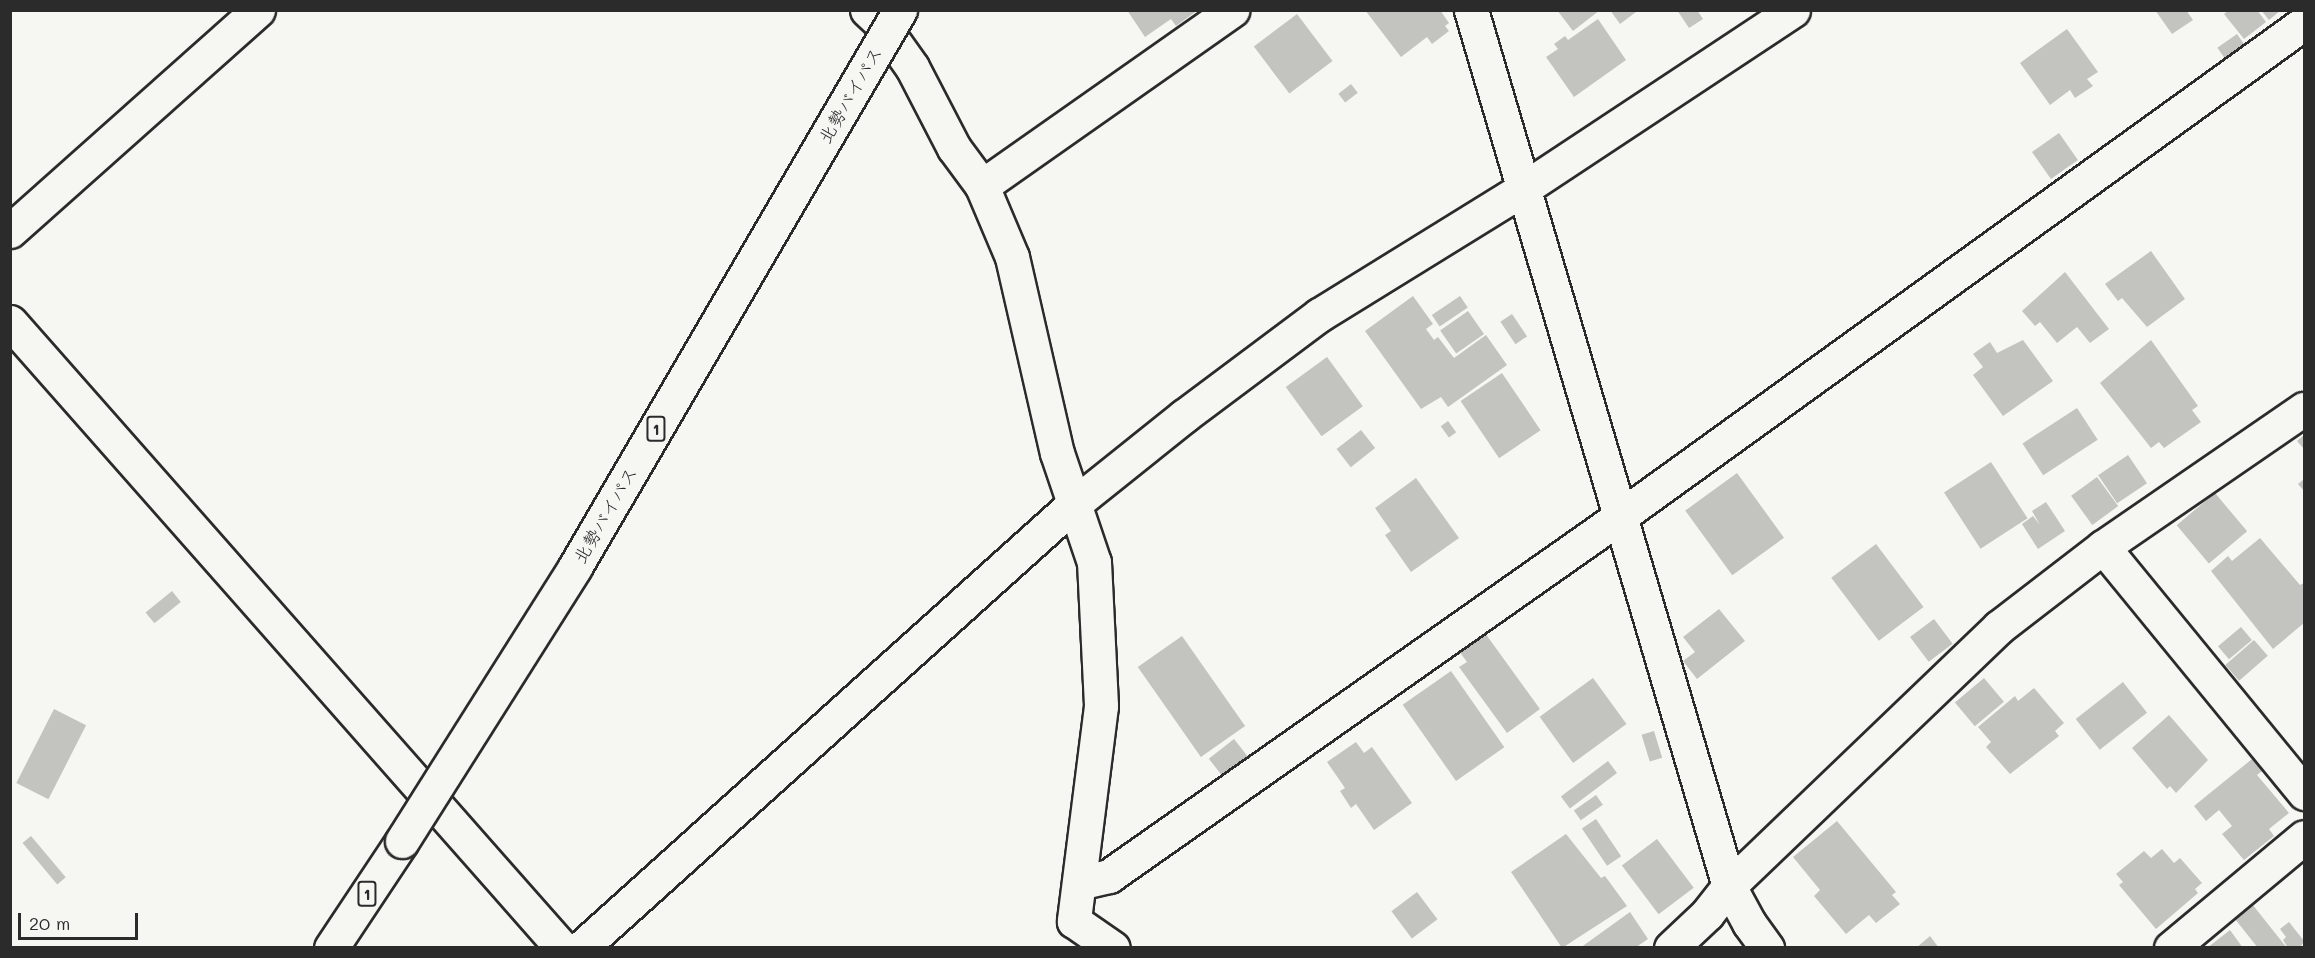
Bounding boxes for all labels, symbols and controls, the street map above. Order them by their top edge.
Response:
street label: 北勢バイパス [814,43,886,147]
road number: 1 [646,416,666,442]
street label: 北勢バイパス [569,463,641,567]
road number: 1 [356,881,378,907]
scale bar [21,901,141,939]
text: 20 m [29,911,70,935]

